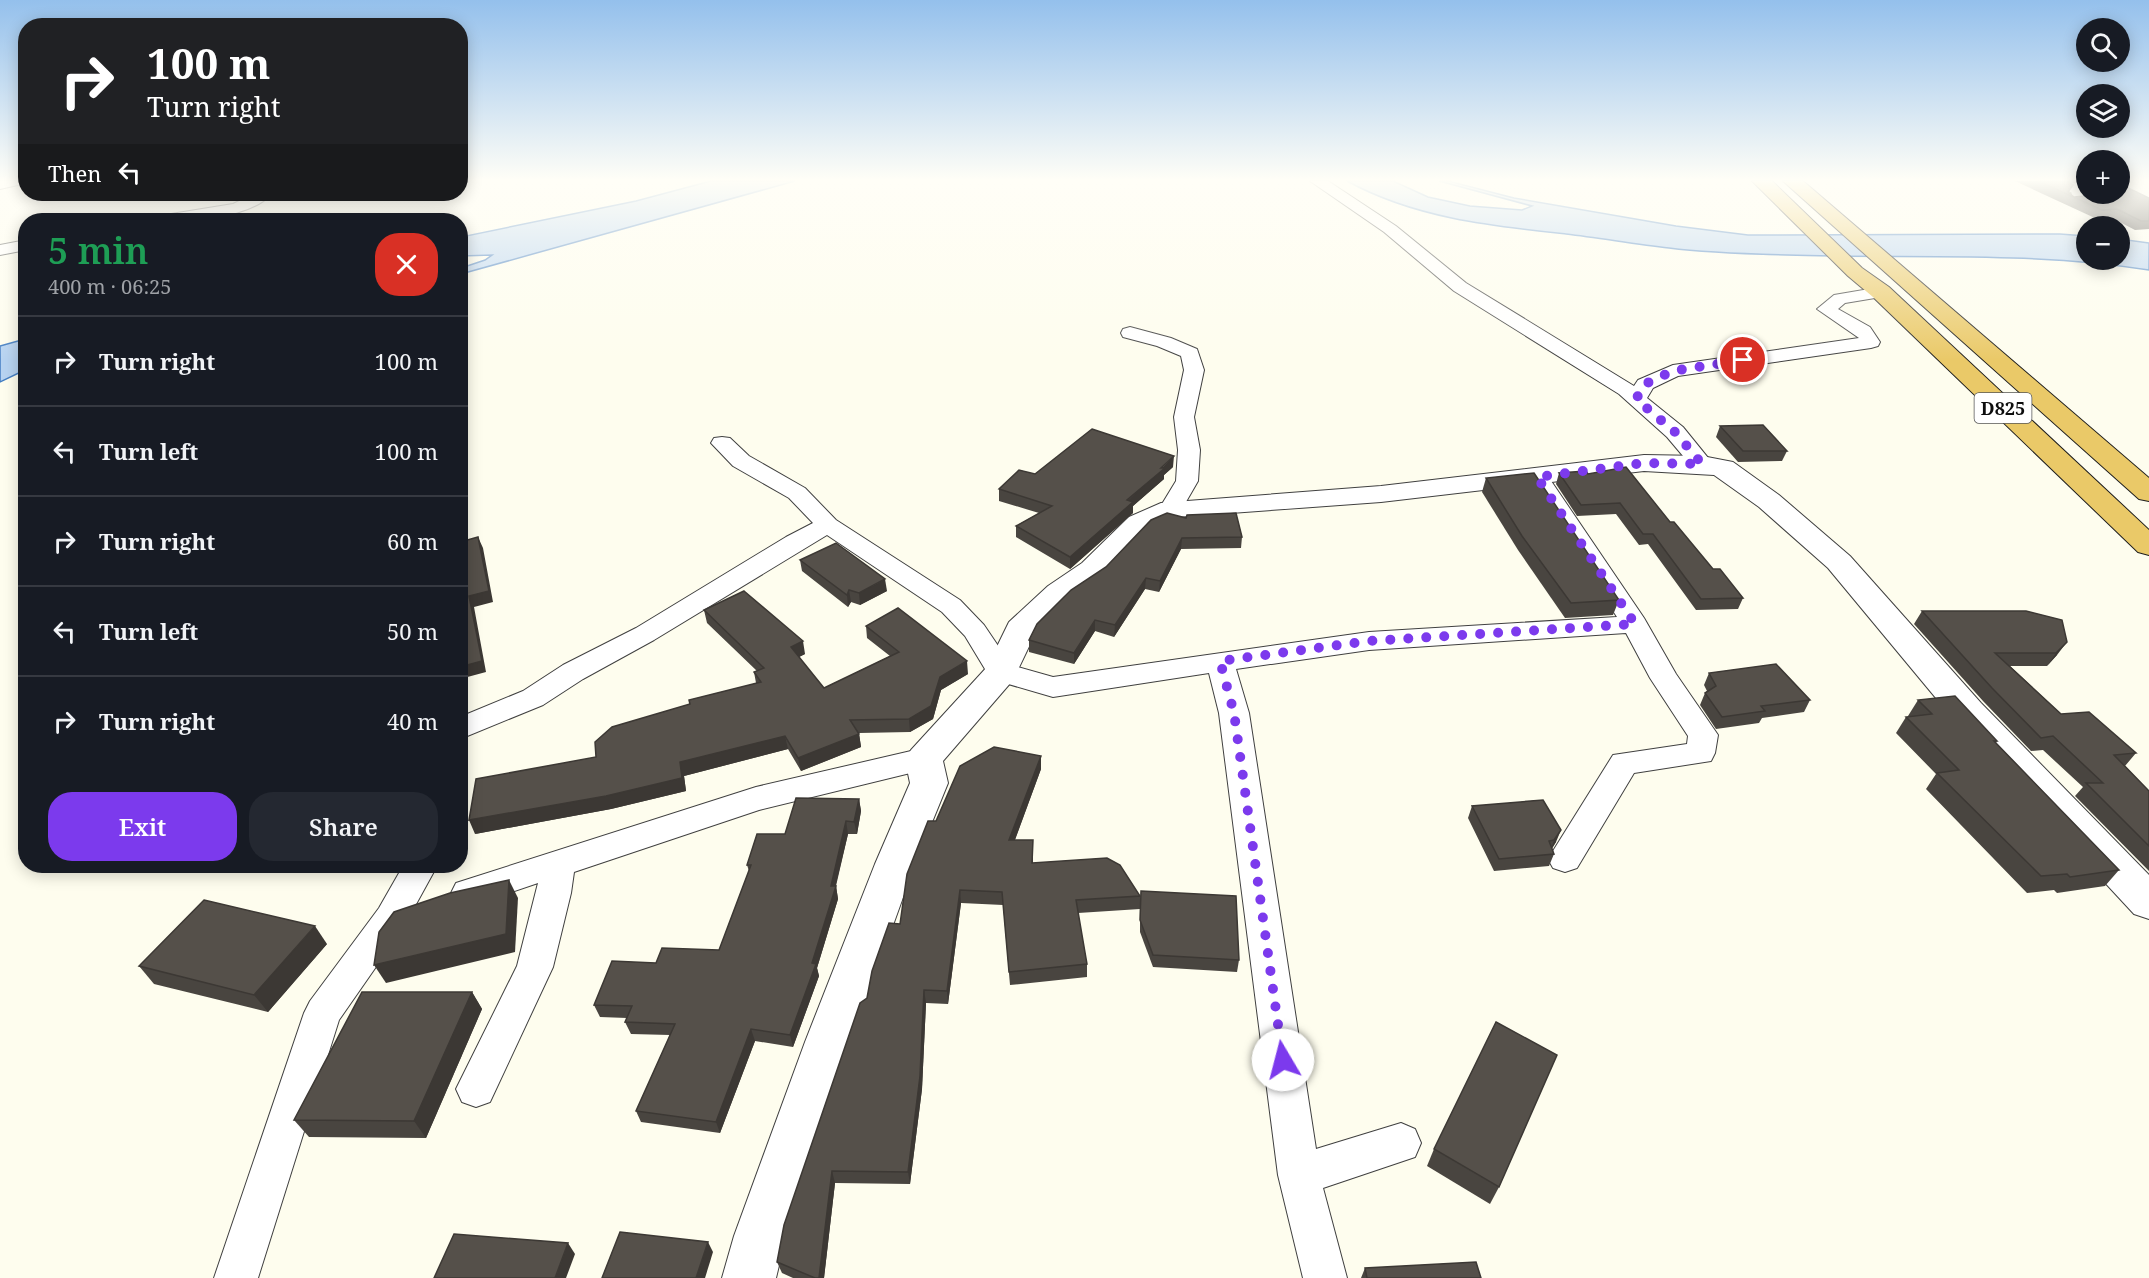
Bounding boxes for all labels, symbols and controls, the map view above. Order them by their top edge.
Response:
map controls [2076,18,2130,270]
button: search [2076,18,2130,72]
text: 100 m [147,34,271,91]
icon: right [48,42,126,120]
button: layers [2076,84,2130,138]
text: Turn right [147,88,280,125]
button: + [2076,150,2130,204]
icon: left [113,156,146,189]
text: Then [48,158,101,188]
button: − [2076,216,2130,270]
text: 5 min [48,226,149,275]
button: close [375,233,438,296]
text: 400 m · 06:25 [48,273,171,300]
pin [1717,334,1768,385]
icon: arrive [1726,343,1759,376]
icon: right [48,345,81,378]
text: Turn right [99,346,215,376]
text: 100 m [375,346,438,376]
road number: D825 [1974,393,2032,423]
icon: left [48,435,81,468]
text: Turn left [99,436,198,466]
text: 100 m [375,436,438,466]
icon: right [48,525,81,558]
text: Turn right [99,526,215,556]
text: 60 m [387,526,438,556]
icon: left [48,615,81,648]
text: Turn left [99,616,198,646]
text: 50 m [387,616,438,646]
icon: right [48,705,81,738]
text: Turn right [99,706,215,736]
text: 40 m [387,706,438,736]
button: Exit [48,792,237,861]
button: Share [249,792,438,861]
position arrow [1251,1028,1315,1092]

